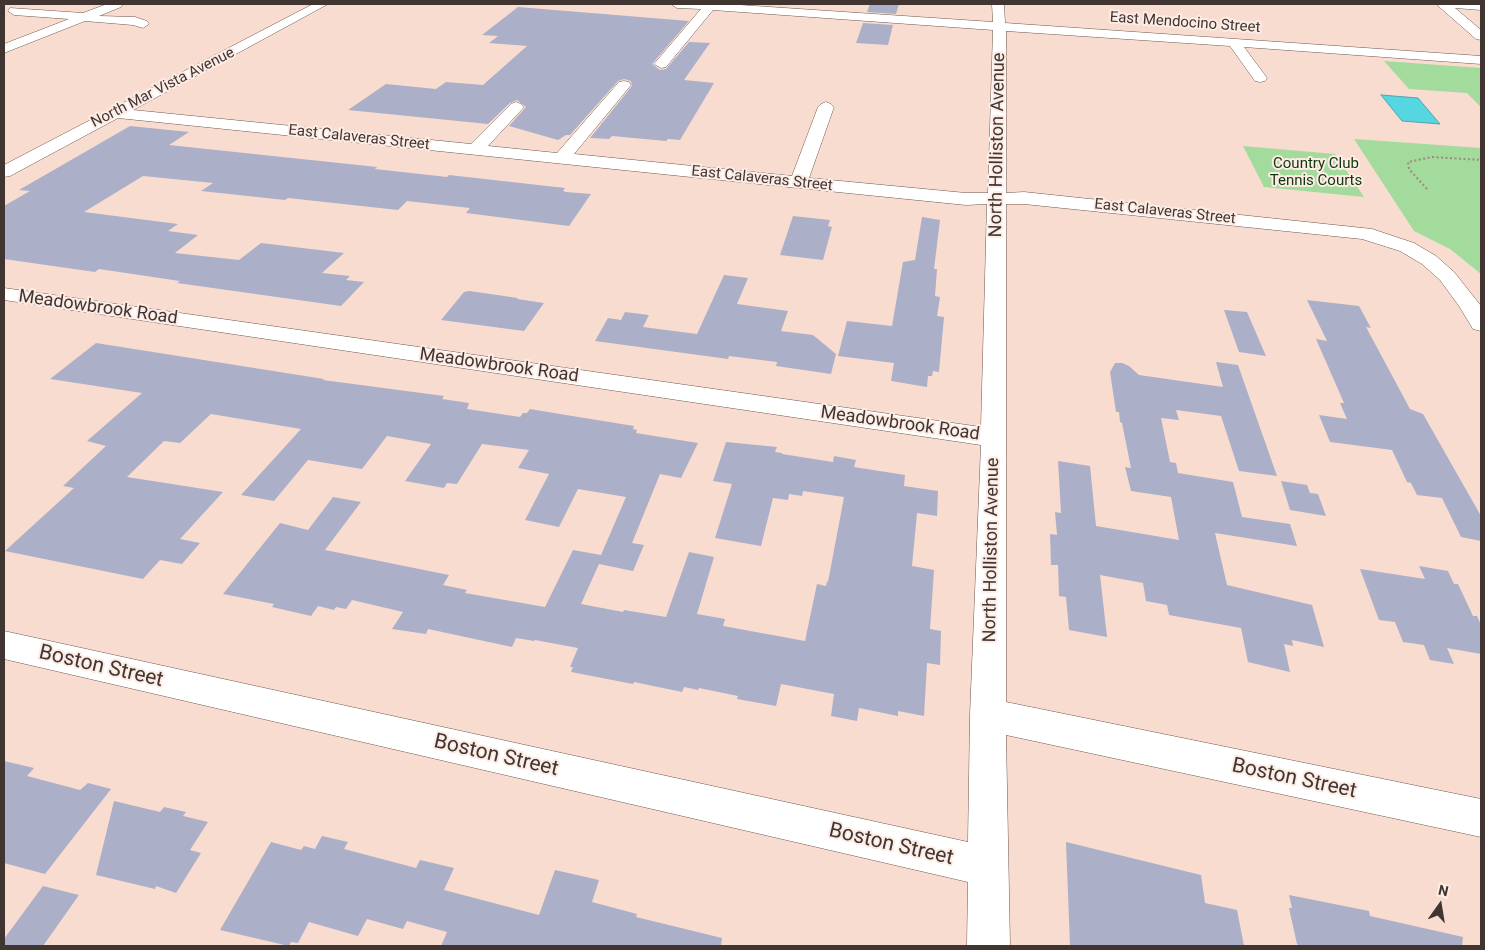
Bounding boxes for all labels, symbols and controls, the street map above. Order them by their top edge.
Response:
street label: East Mendocino Street [1109,9,1261,37]
street label: North Mar Vista Avenue [88,44,238,132]
street label: North Holliston Avenue [986,52,1010,238]
street label: East Calaveras Street [288,122,430,154]
park label: Country Club Tennis Courts [1270,155,1362,190]
street label: East Calaveras Street [691,163,833,195]
street label: East Calaveras Street [1094,196,1236,228]
street label: Meadowbrook Road [17,286,179,330]
street label: Meadowbrook Road [418,344,580,388]
street label: Meadowbrook Road [819,402,981,446]
street label: North Holliston Avenue [980,457,1004,643]
street label: Boston Street [36,640,166,694]
street label: Boston Street [431,729,561,783]
street label: Boston Street [1229,753,1359,805]
street label: Boston Street [826,818,956,872]
north arrow [1415,880,1465,930]
text: N [1437,881,1450,899]

